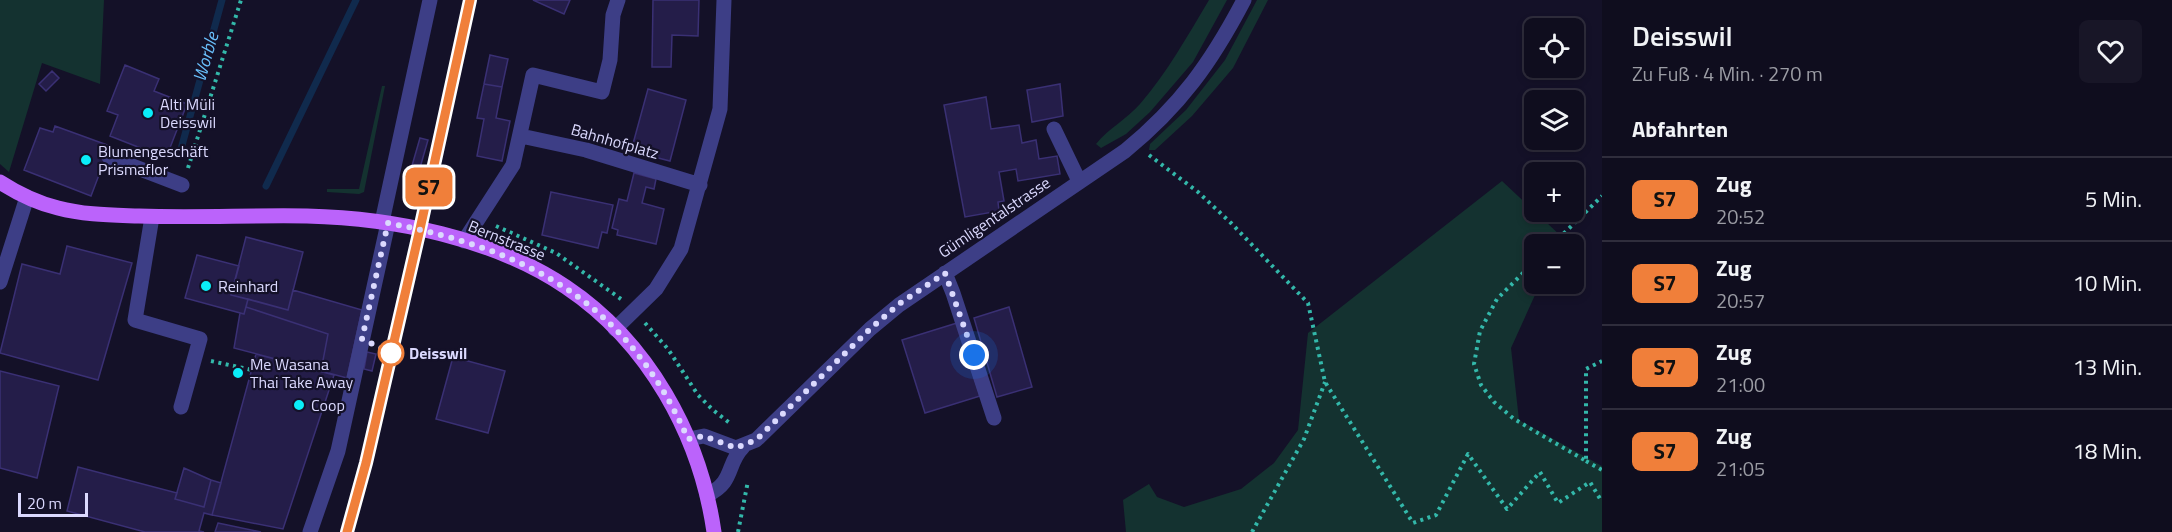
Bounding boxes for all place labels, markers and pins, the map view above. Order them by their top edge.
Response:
place label: Alti Müli Deisswil [160,92,216,134]
marker: Alti Müli Deisswil [141,106,155,120]
place label: Blumengeschäft Prismaflor [98,139,209,181]
marker: Blumengeschäft Prismaflor [79,153,93,167]
place label: Reinhard [218,274,278,298]
marker: Reinhard [199,279,213,293]
marker: Deisswil [378,340,404,366]
place label: Deisswil [409,341,467,365]
place label: Me Wasana Thai Take Away [250,352,353,394]
marker: Me Wasana Thai Take Away [231,366,245,380]
place label: Coop [311,393,345,417]
marker: Coop [292,398,306,412]

